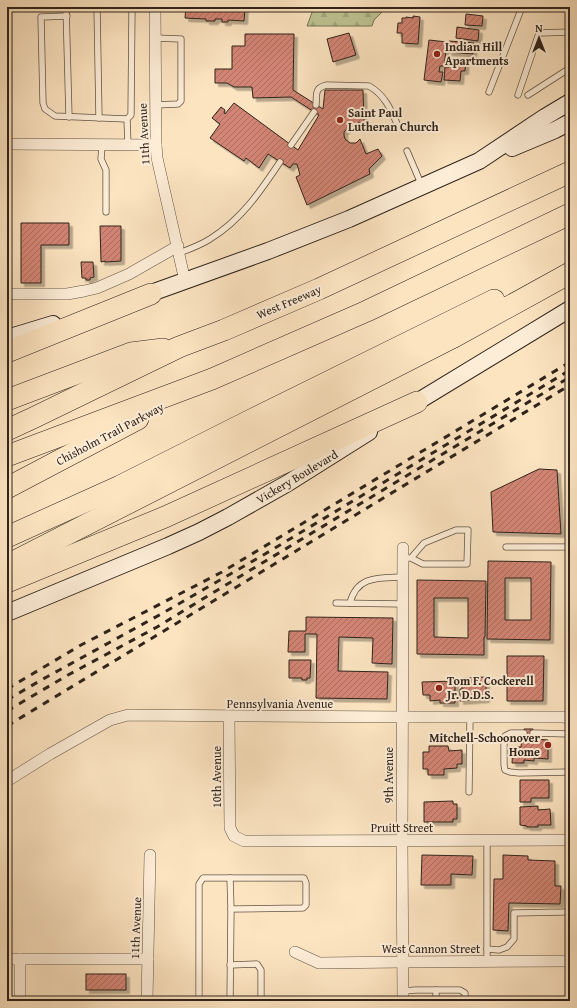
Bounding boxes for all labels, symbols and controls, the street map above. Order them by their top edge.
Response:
north arrow [519,18,559,58]
text: N [535,20,543,36]
place label: Indian Hill Apartments [445,38,509,69]
marker: Indian Hill Apartments [432,49,442,59]
street label: 11th Avenue [133,102,154,165]
place label: Saint Paul Lutheran Church [348,104,438,135]
marker: Saint Paul Lutheran Church [335,115,345,125]
street label: West Freeway [254,280,324,323]
street label: Chisholm Trail Parkway [53,398,167,469]
street label: Vickery Boulevard [253,445,341,508]
place label: Tom F. Cockerell Jr. D.D.S. [445,672,534,703]
marker: Tom F. Cockerell Jr. D.D.S. [434,683,444,693]
street label: Pennsylvania Avenue [227,695,334,712]
place label: Mitchell-Schoonover Home [429,729,540,760]
marker: Mitchell-Schoonover Home [543,740,553,750]
street label: 10th Avenue [208,746,225,808]
street label: 9th Avenue [380,747,397,803]
street label: Pruitt Street [371,819,434,836]
street label: 11th Avenue [126,896,145,959]
street label: West Cannon Street [382,940,481,957]

